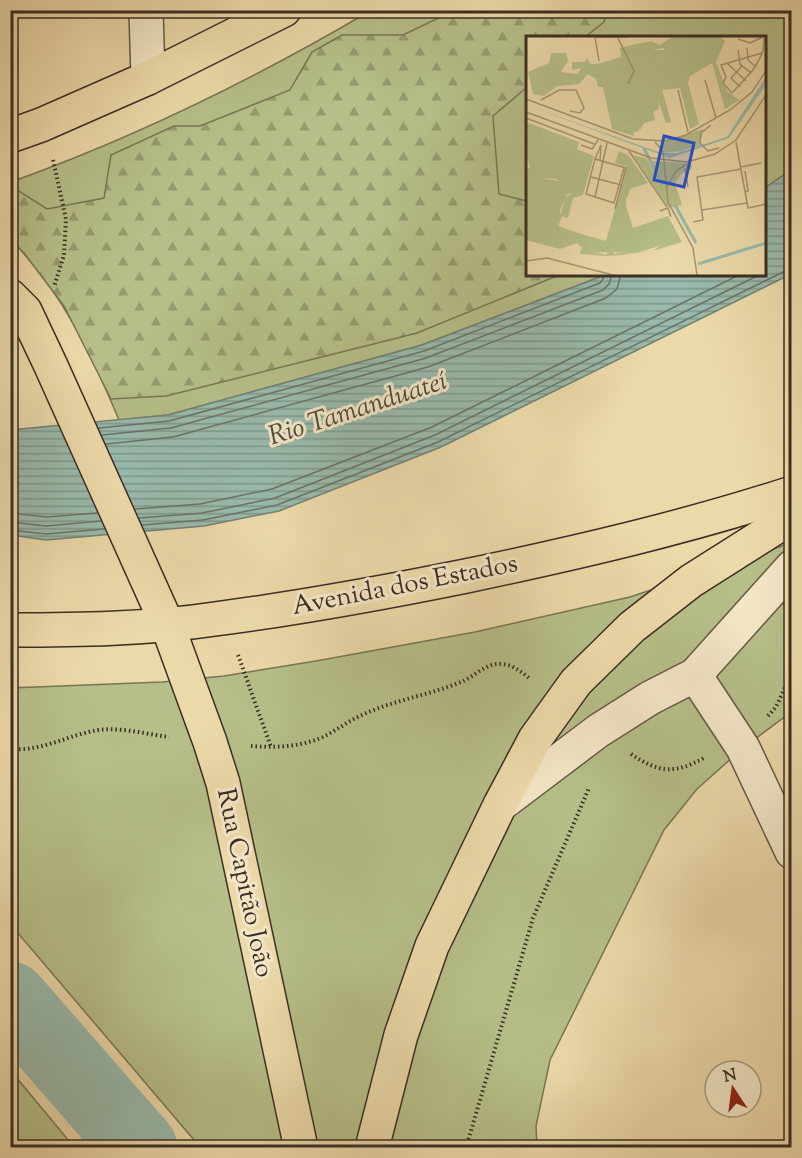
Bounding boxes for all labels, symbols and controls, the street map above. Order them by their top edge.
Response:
inset map [526,36,766,276]
water label: Rio Tamanduateí [264,363,452,457]
street label: Avenida dos Estados [289,546,521,626]
street label: Rua Capitão João [206,785,282,981]
north arrow [703,1059,763,1119]
text: N [721,1064,739,1089]

